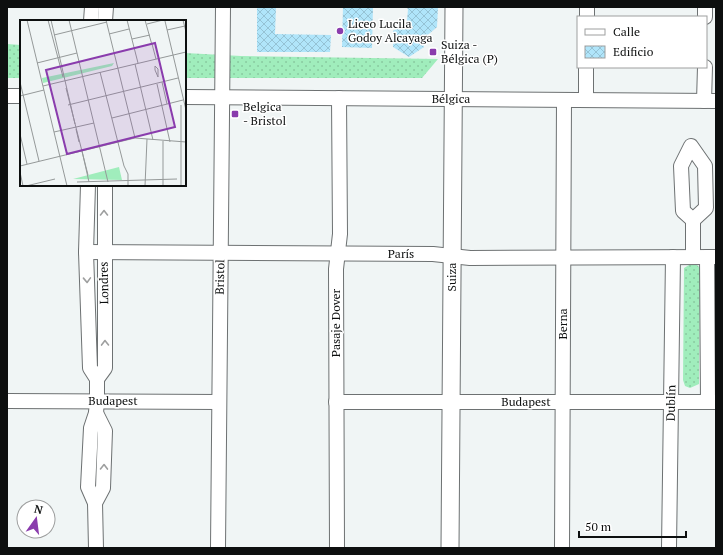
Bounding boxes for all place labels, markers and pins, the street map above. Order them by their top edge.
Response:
place label: Liceo Lucila Godoy Alcayaga [348,16,433,45]
marker: Liceo Lucila Godoy Alcayaga [335,26,345,36]
place label: Suiza - Bélgica (P) [441,37,498,66]
marker: Suiza - Bélgica (P) [428,47,438,57]
place label: Belgica - Bristol [243,99,286,128]
marker: Belgica - Bristol [230,109,240,119]

